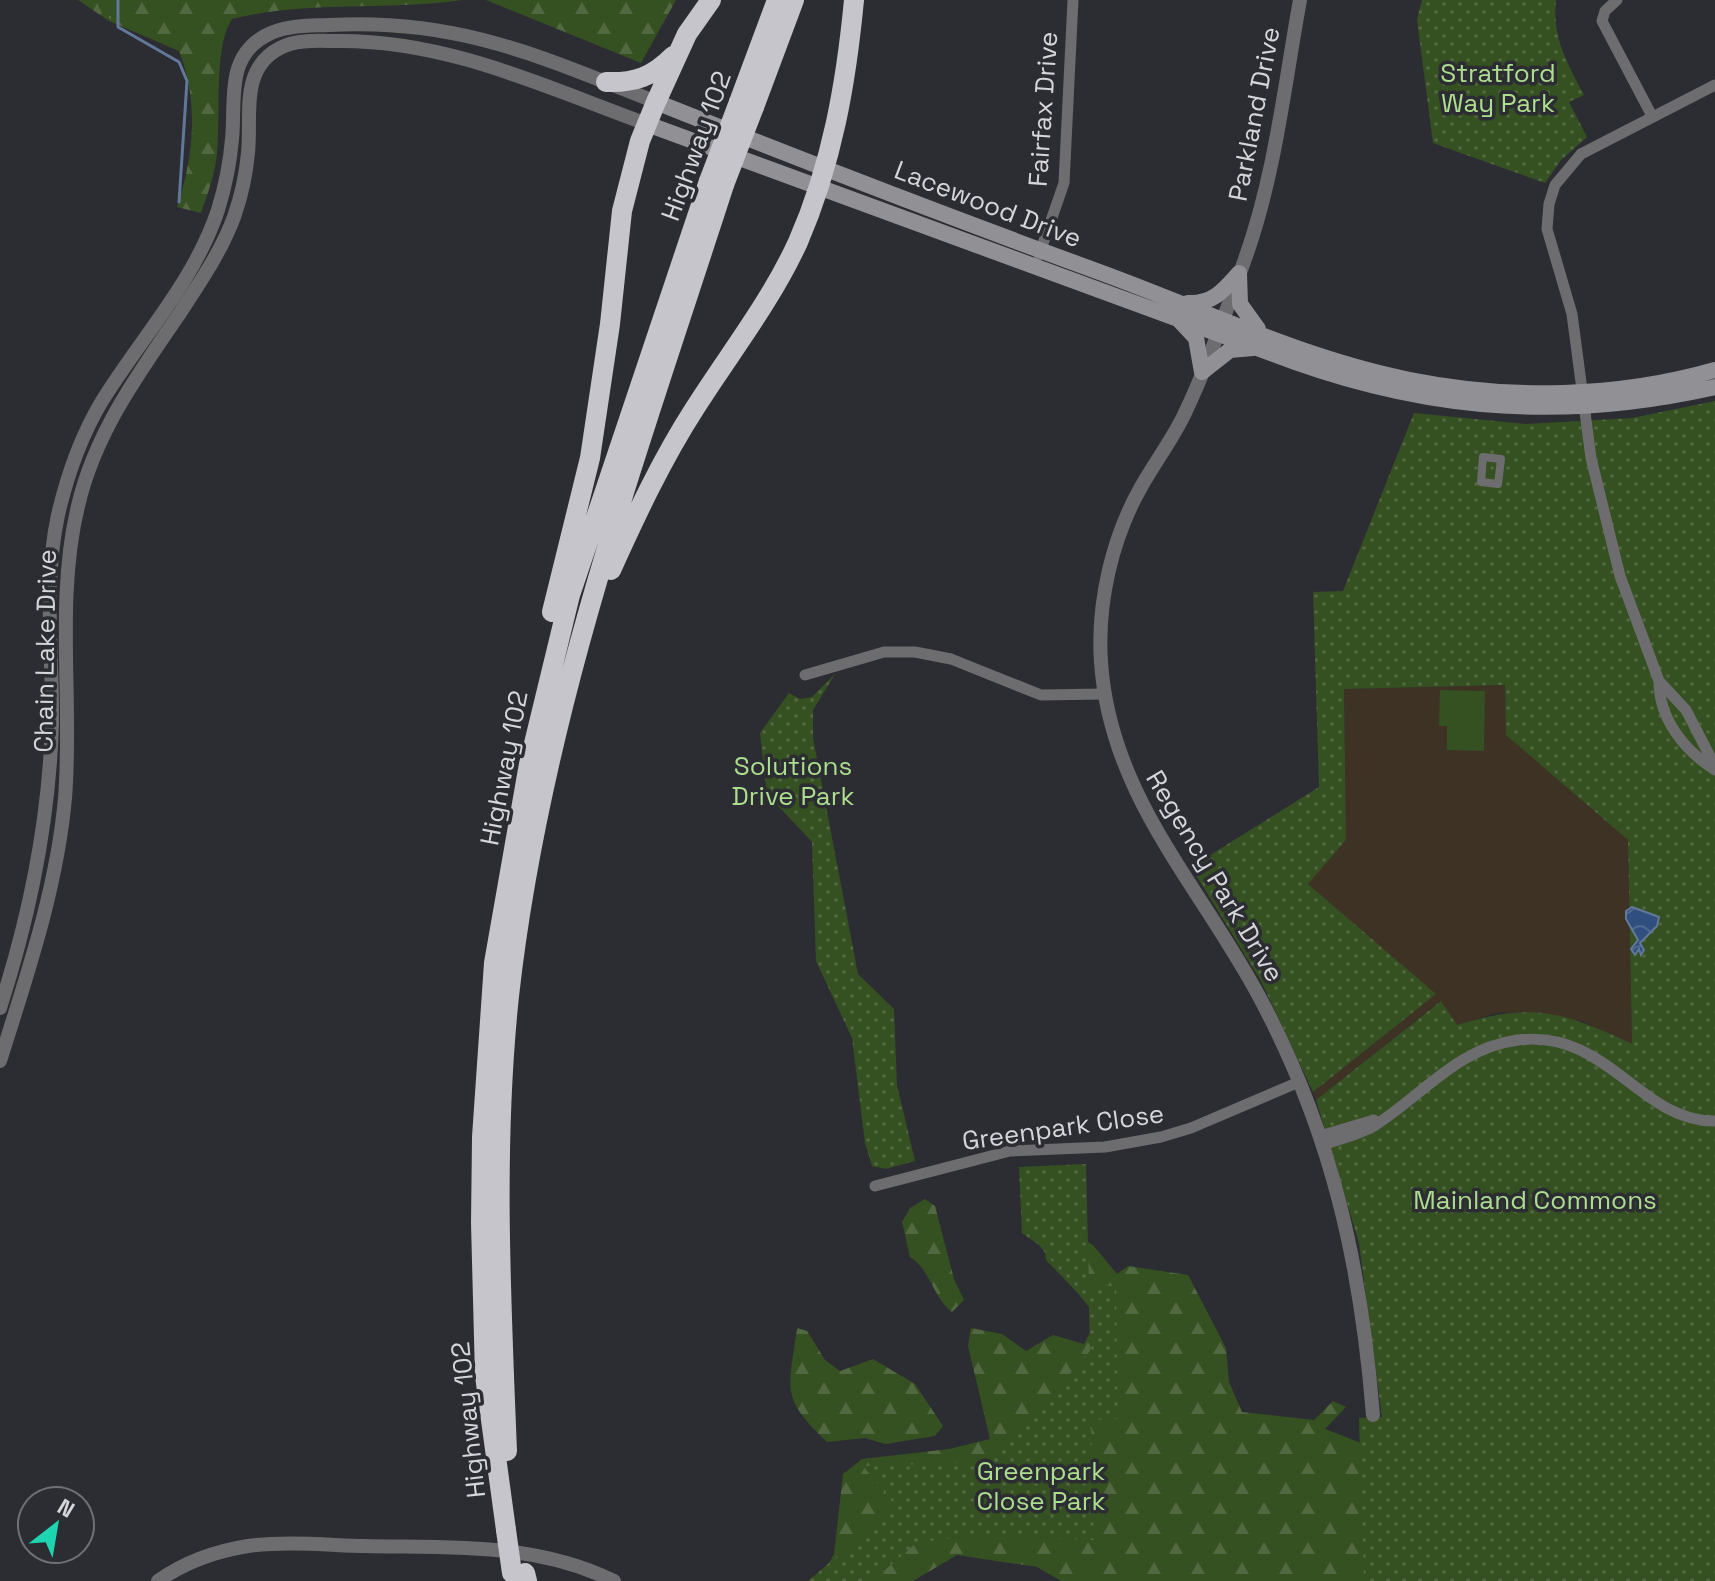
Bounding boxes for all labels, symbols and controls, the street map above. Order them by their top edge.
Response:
street label: Parkland Drive [1220,24,1288,204]
street label: Fairfax Drive [1021,30,1065,188]
park label: Stratford Way Park [1440,56,1556,120]
street label: Highway 102 [653,66,739,226]
street label: Lacewood Drive [890,153,1086,255]
street label: Chain Lake Drive [26,549,64,753]
street label: Highway 102 [472,688,536,848]
park label: Solutions Drive Park [731,749,855,813]
street label: Regency Park Drive [1138,764,1292,988]
street label: Greenpark Close [960,1096,1166,1158]
park label: Mainland Commons [1413,1183,1657,1217]
street label: Highway 102 [443,1340,493,1500]
park label: Greenpark Close Park [977,1454,1105,1518]
north arrow [16,1485,96,1565]
text: N [53,1492,80,1524]

